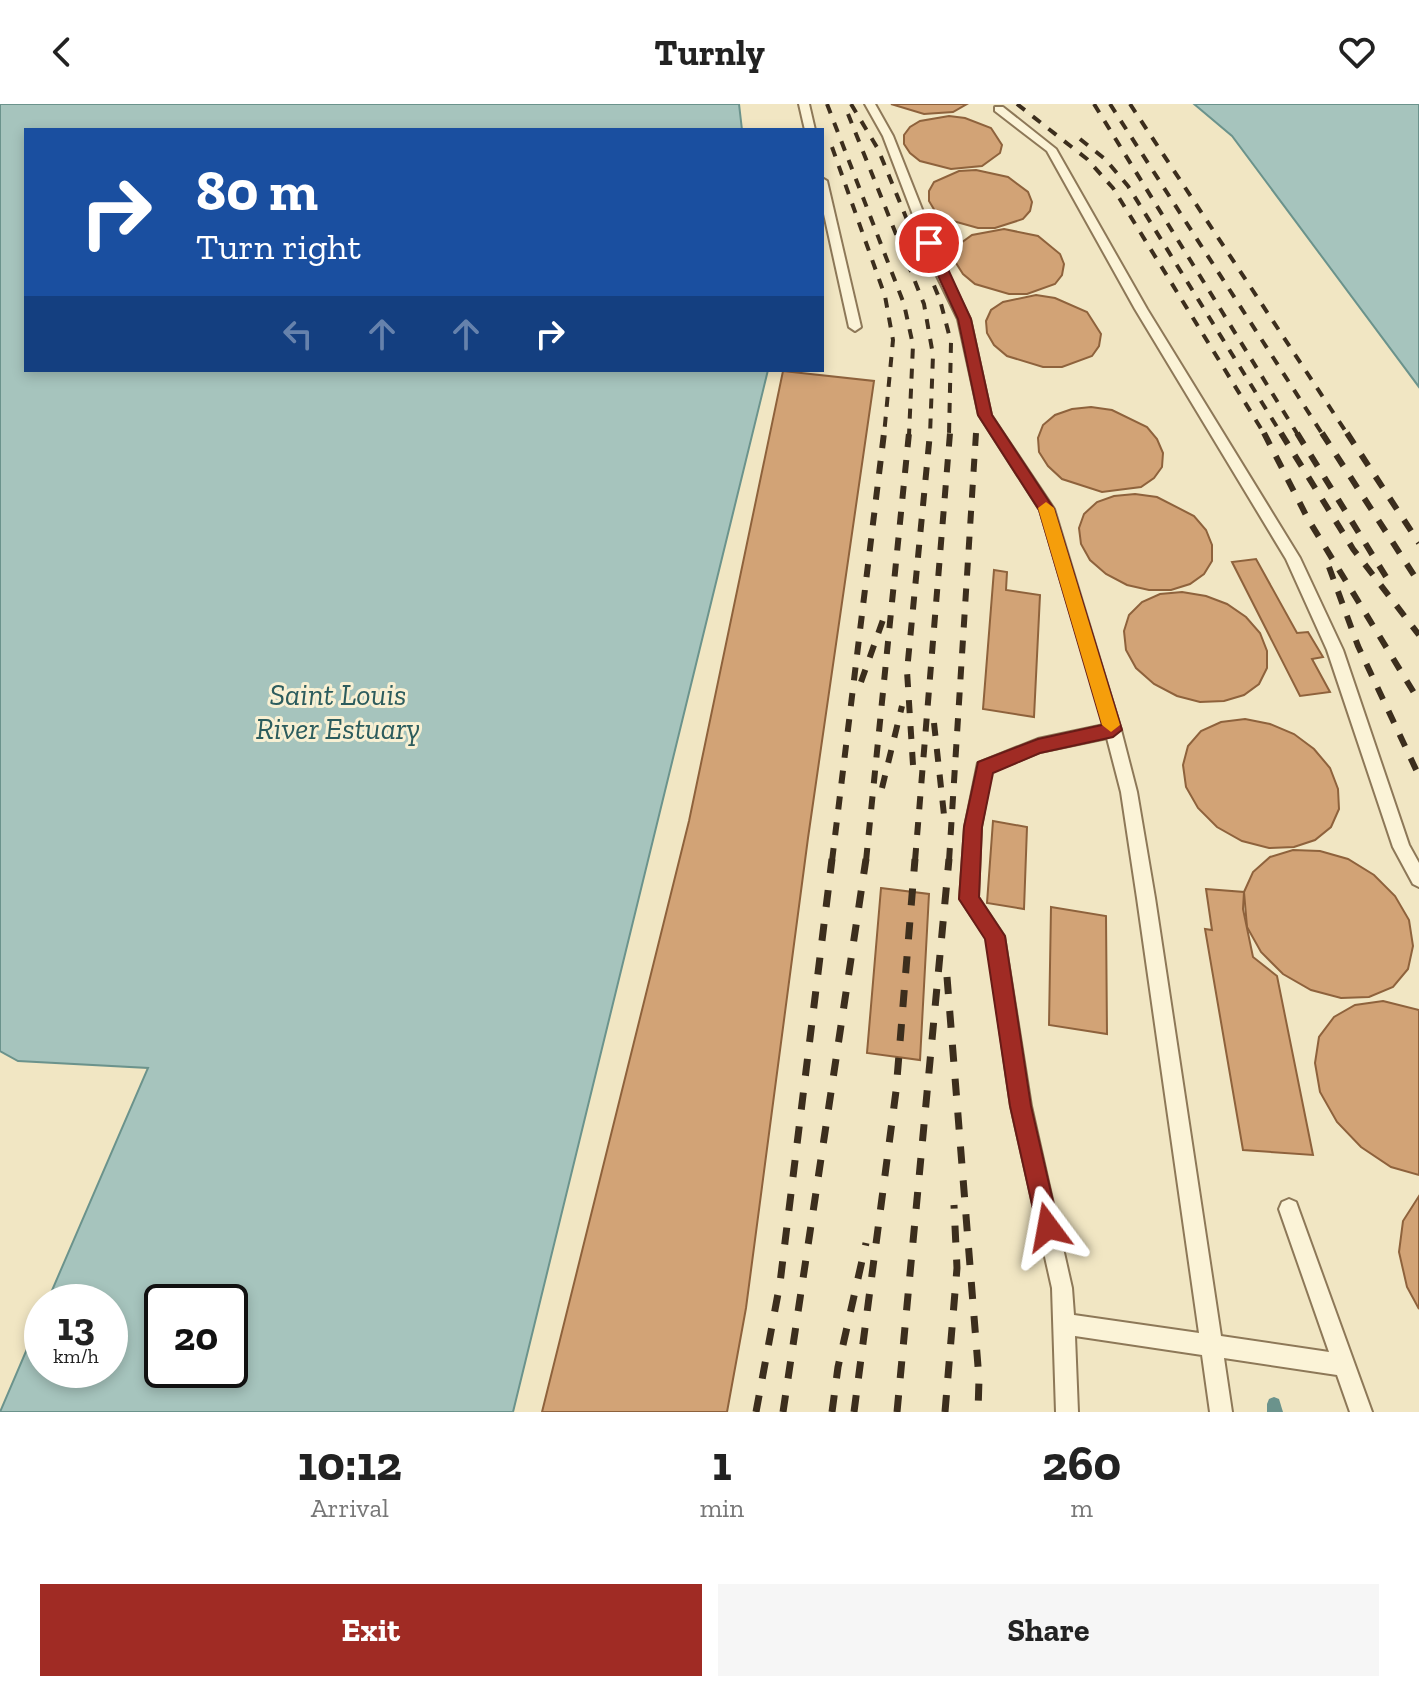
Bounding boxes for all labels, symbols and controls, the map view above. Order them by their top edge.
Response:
icon: back [40,30,84,74]
icon: heart [1335,30,1379,74]
text: Turnly [654,31,765,74]
text: 80 m [196,157,318,224]
icon: right [64,160,168,264]
pin [895,209,963,277]
icon: arrive [907,221,951,265]
text: Turn right [196,225,361,268]
icon: left [276,312,320,356]
icon: ahead [360,312,404,356]
icon: ahead [444,312,488,356]
icon: right [528,312,572,356]
water label: Saint Louis River Estuary [256,677,420,747]
position arrow [1006,1185,1090,1269]
speed limit sign: 20 [144,1284,248,1388]
text: 13 [57,1302,95,1350]
text: km/h [53,1344,99,1368]
text: 10:12 [298,1435,402,1492]
text: 1 [712,1435,732,1492]
text: 260 [1042,1435,1121,1492]
text: Arrival [311,1492,389,1524]
text: min [700,1492,744,1524]
text: m [1070,1492,1093,1524]
button: Exit [40,1584,702,1676]
button: Share [718,1584,1379,1676]

